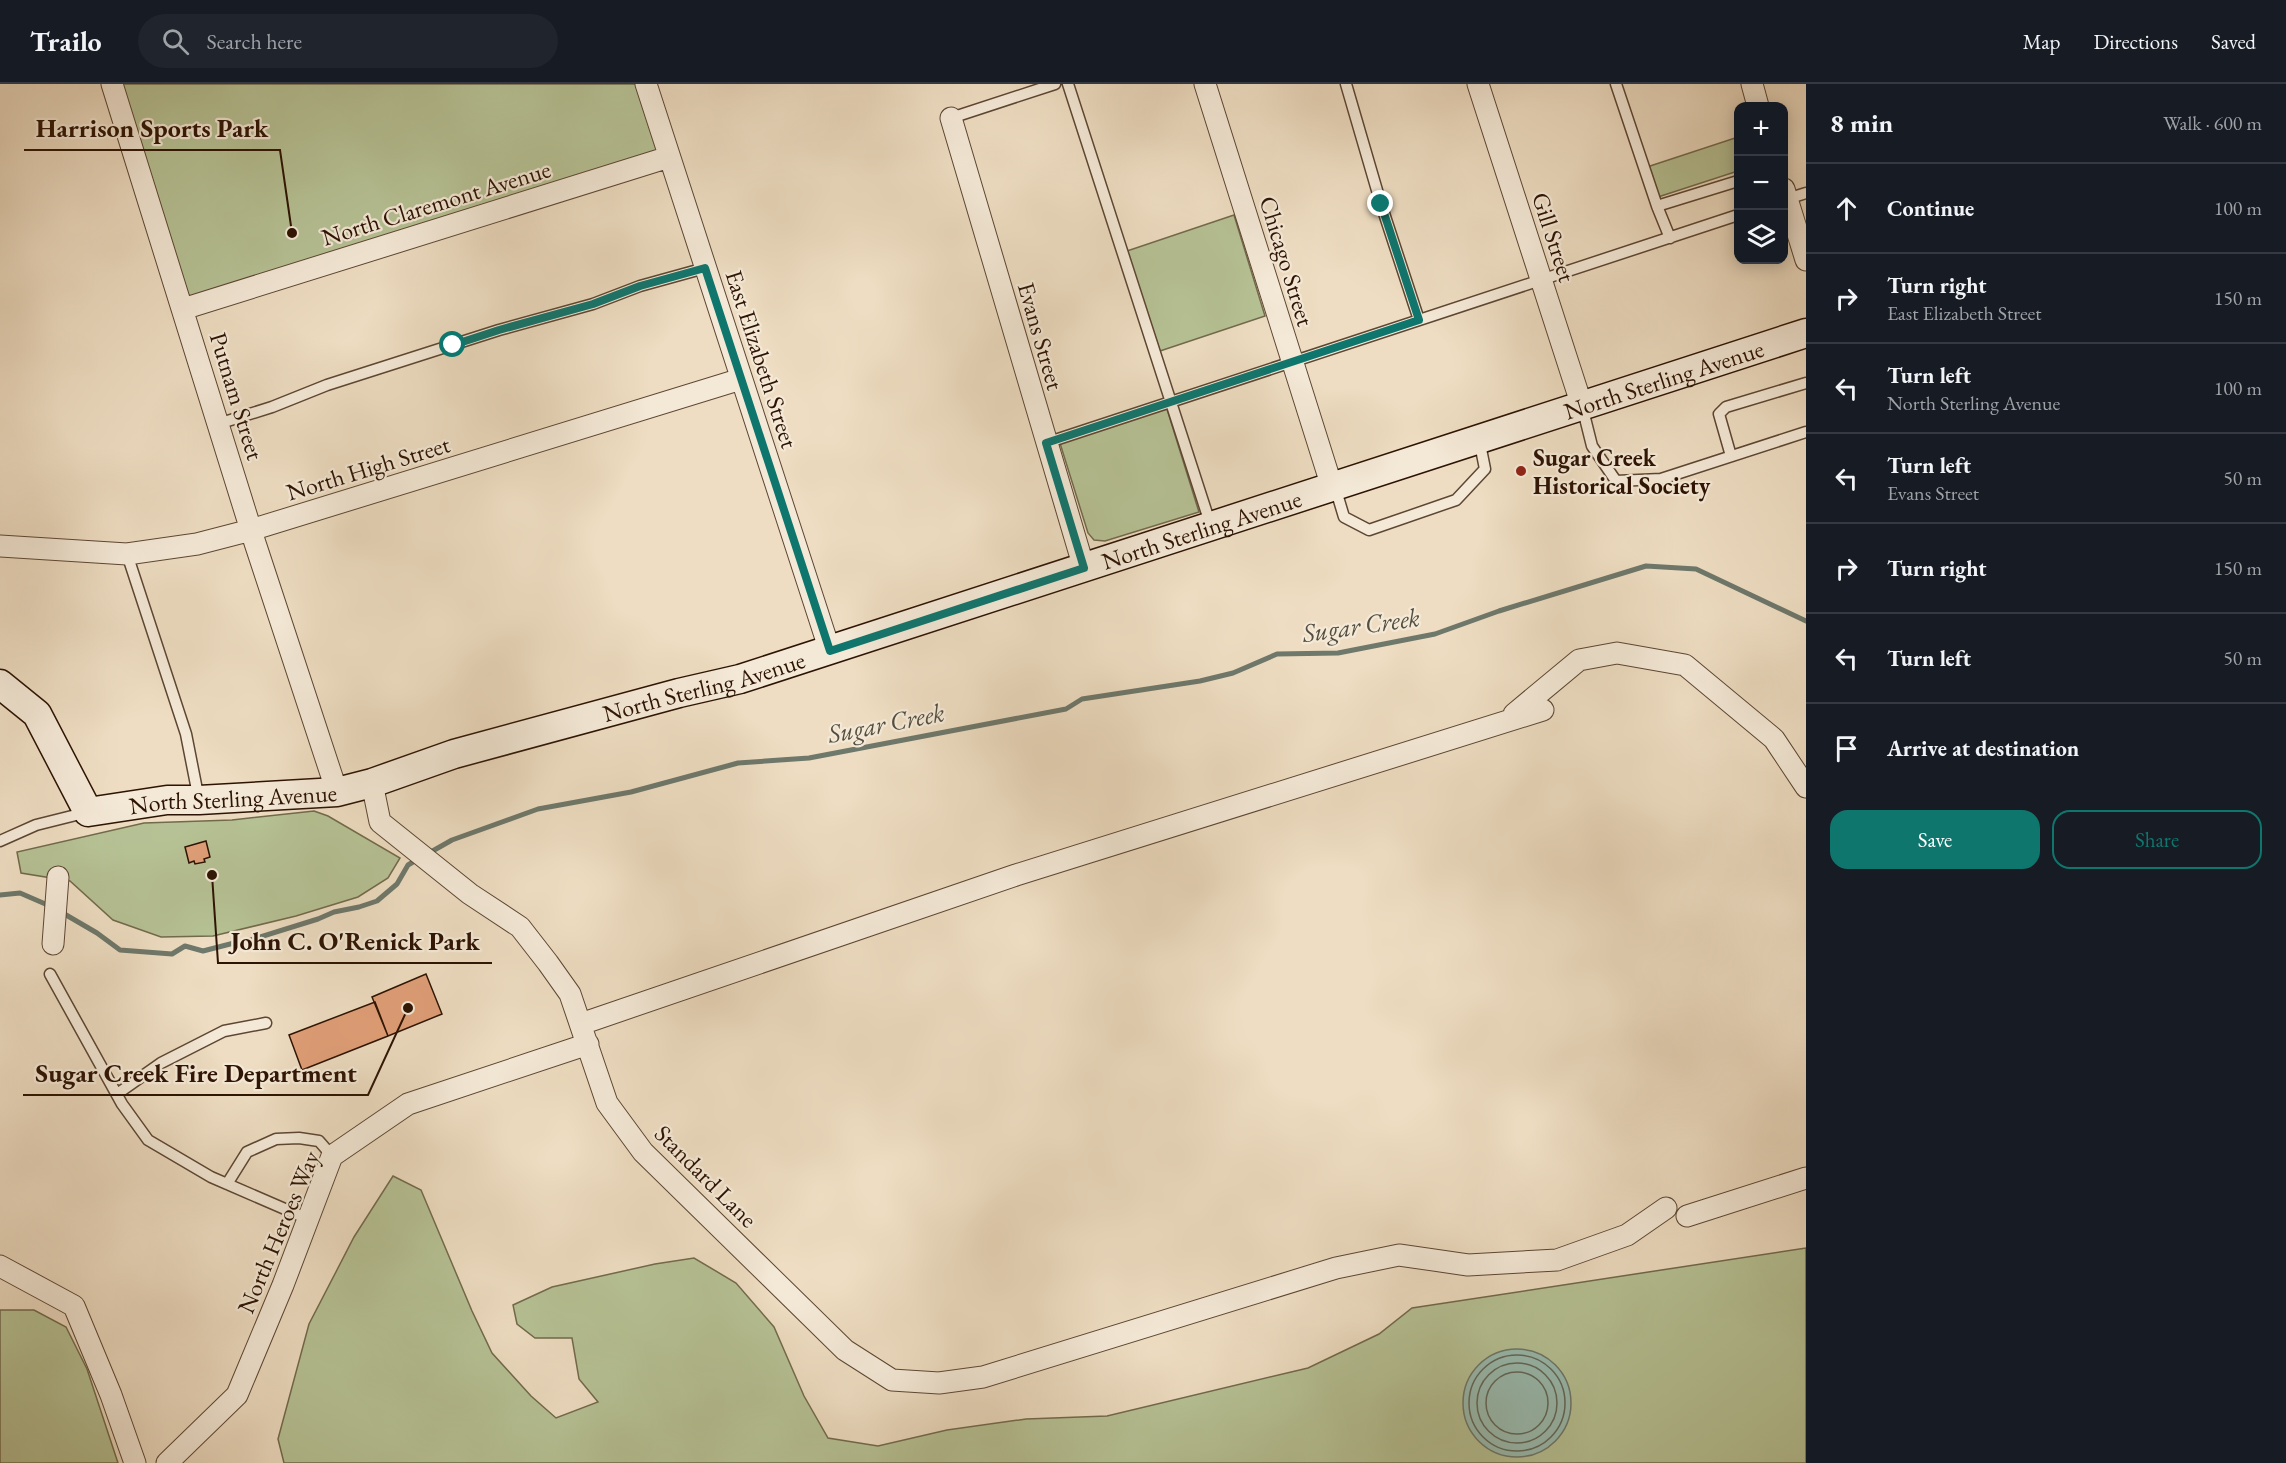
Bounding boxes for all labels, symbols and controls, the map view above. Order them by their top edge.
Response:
search box [138,14,558,68]
text: Trailo [30,23,102,59]
icon: search [159,25,192,58]
text: Search here [207,27,302,56]
text: Map [2023,28,2060,55]
text: Directions [2093,28,2178,55]
text: Saved [2211,28,2256,55]
map controls [1734,102,1788,264]
button: + [1734,102,1788,156]
callout: Harrison Sports Park [24,106,280,150]
text: 8 min [1830,106,1893,140]
text: Walk · 600 m [2163,110,2262,136]
text: Harrison Sports Park [36,111,269,145]
street label: North Claremont Avenue [318,153,554,253]
button: − [1734,156,1788,210]
street label: Gill Street [1525,188,1583,286]
route end [1367,190,1393,216]
street label: Chicago Street [1253,192,1322,330]
icon: ahead [1830,192,1863,225]
text: Continue [1887,194,1974,223]
text: 100 m [2214,195,2262,221]
button: layers [1734,210,1788,264]
street label: East Elizabeth Street [719,266,806,452]
text: Turn right [1887,271,1986,300]
street label: Evans Street [1011,279,1071,394]
icon: right [1830,282,1863,315]
text: 150 m [2214,285,2262,311]
text: East Elizabeth Street [1887,300,2042,326]
street label: Putnam Street [203,328,271,464]
route start [439,331,465,357]
street label: North Sterling Avenue [1560,332,1767,426]
text: Turn left [1887,361,1971,390]
icon: left [1830,372,1863,405]
text: 100 m [2214,375,2262,401]
text: North Sterling Avenue [1887,390,2060,416]
street label: North High Street [283,428,454,508]
place label: Sugar Creek Historical Society [1533,442,1711,502]
text: Turn left [1887,451,1971,480]
icon: left [1830,462,1863,495]
marker: Sugar Creek Historical Society [1514,464,1528,478]
text: 50 m [2223,465,2262,491]
text: Evans Street [1887,480,1979,506]
street label: North Sterling Avenue [1097,482,1305,576]
icon: right [1830,552,1863,585]
text: Turn right [1887,554,1986,583]
text: 150 m [2214,555,2262,581]
water label: Sugar Creek [1299,600,1422,650]
icon: left [1830,642,1863,675]
street label: North Sterling Avenue [599,644,809,729]
text: Turn left [1887,644,1971,673]
text: 50 m [2223,645,2262,671]
water label: Sugar Creek [824,695,947,751]
icon: arrive [1830,732,1863,765]
text: Arrive at destination [1887,734,2079,763]
street label: North Sterling Avenue [127,777,338,821]
button: Save [1830,810,2040,869]
button: Share [2052,810,2262,869]
callout: John C. O'Renick Park [218,919,492,963]
text: John C. O'Renick Park [227,924,481,958]
callout: Sugar Creek Fire Department [23,1051,368,1095]
text: Sugar Creek Fire Department [35,1056,357,1090]
street label: Standard Lane [648,1118,764,1234]
street label: North Heroes Way [230,1146,326,1318]

